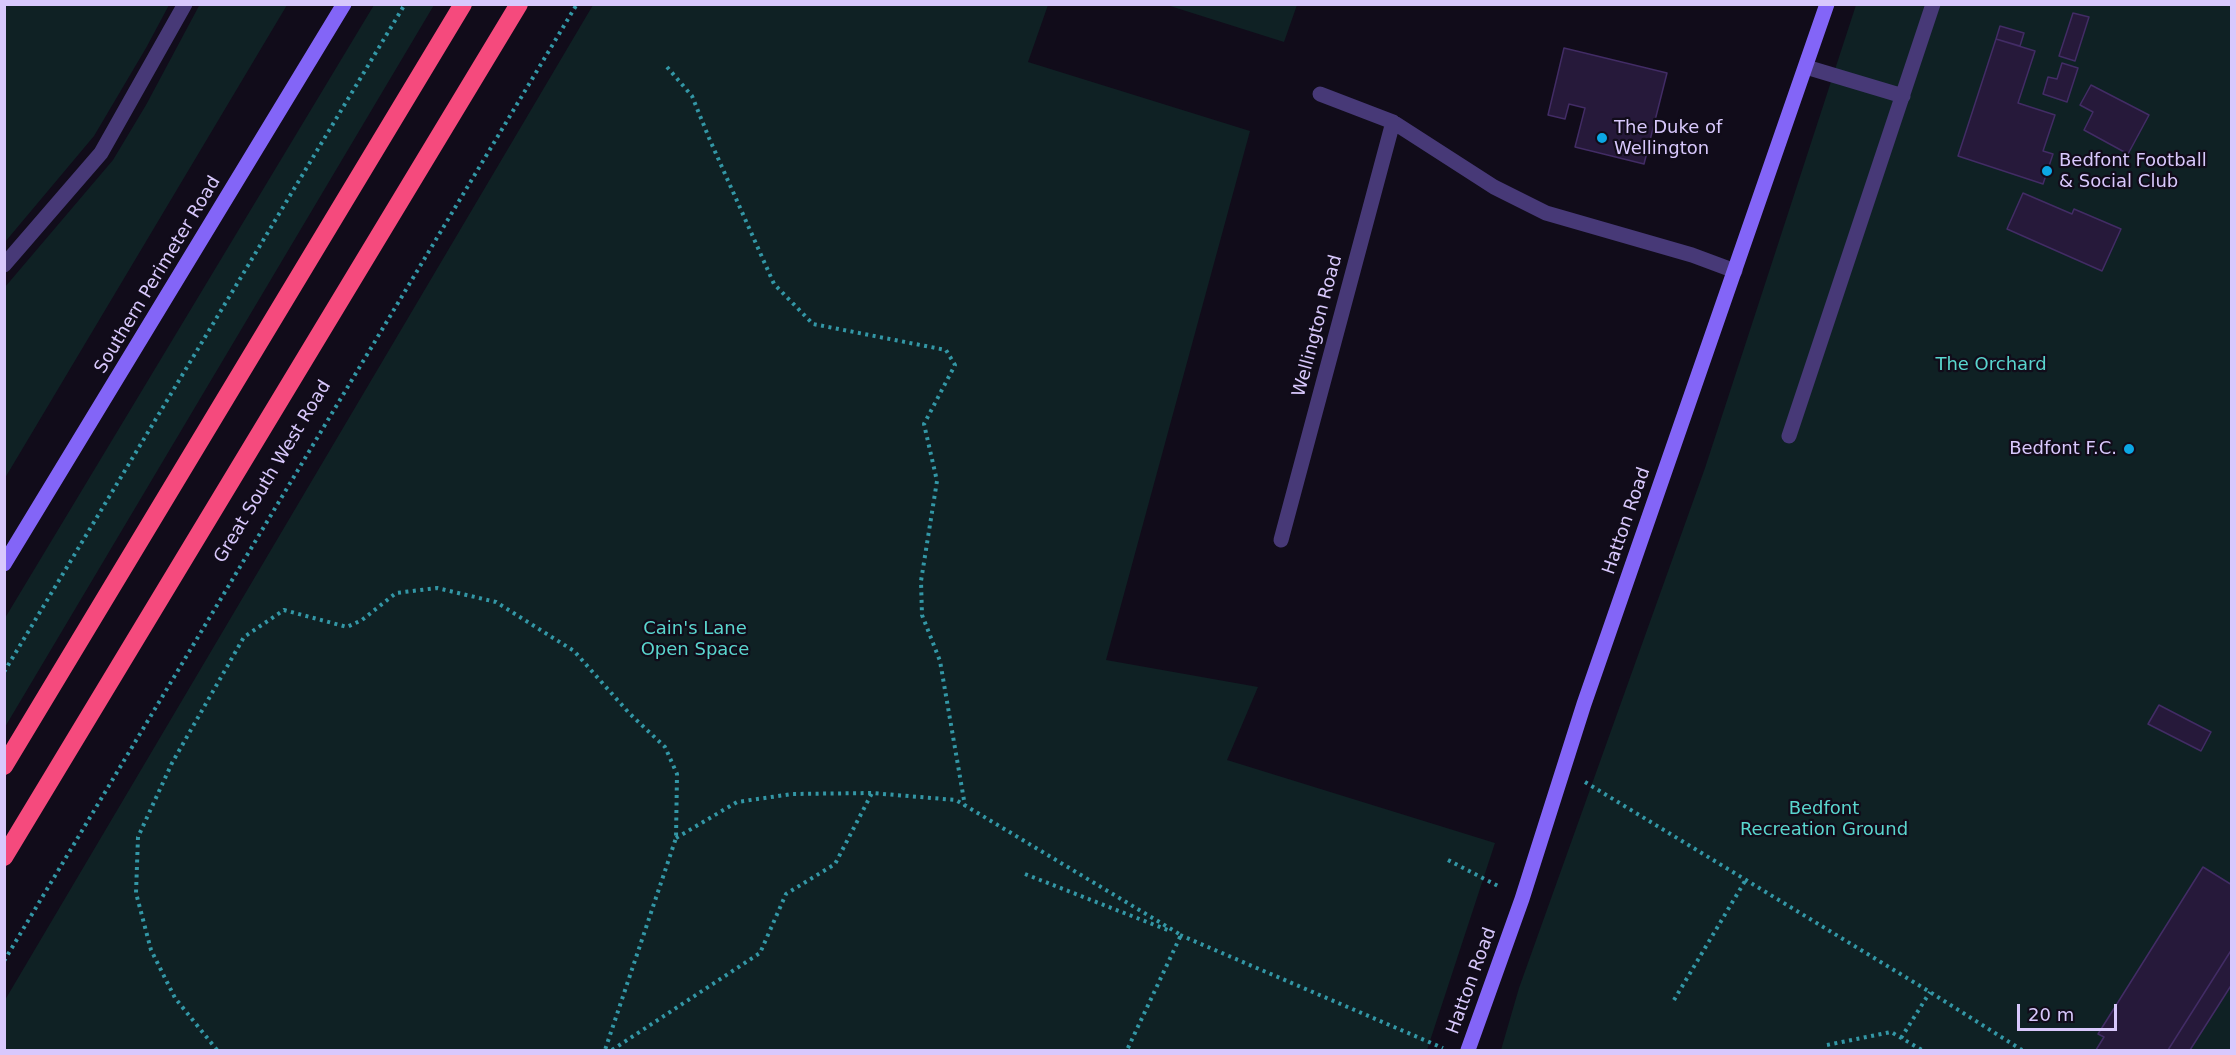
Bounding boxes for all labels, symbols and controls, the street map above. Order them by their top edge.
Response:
place label: The Duke of Wellington [1614,117,1722,160]
marker: The Duke of Wellington [1595,131,1609,145]
place label: Bedfont Football & Social Club [2059,150,2207,192]
marker: Bedfont Football & Social Club [2040,164,2054,178]
street label: Southern Perimeter Road [90,172,226,378]
street label: Wellington Road [1289,253,1347,399]
park label: The Orchard [1935,354,2047,376]
street label: Great South West Road [210,377,336,567]
place label: Bedfont F.C. [2009,438,2117,460]
marker: Bedfont F.C. [2122,442,2136,456]
street label: Hatton Road [1599,465,1655,577]
park label: Cain's Lane Open Space [641,618,749,660]
park label: Bedfont Recreation Ground [1740,798,1908,840]
street label: Hatton Road [1443,925,1501,1037]
scale bar [2020,992,2120,1030]
text: 20 m [2028,1004,2074,1025]

